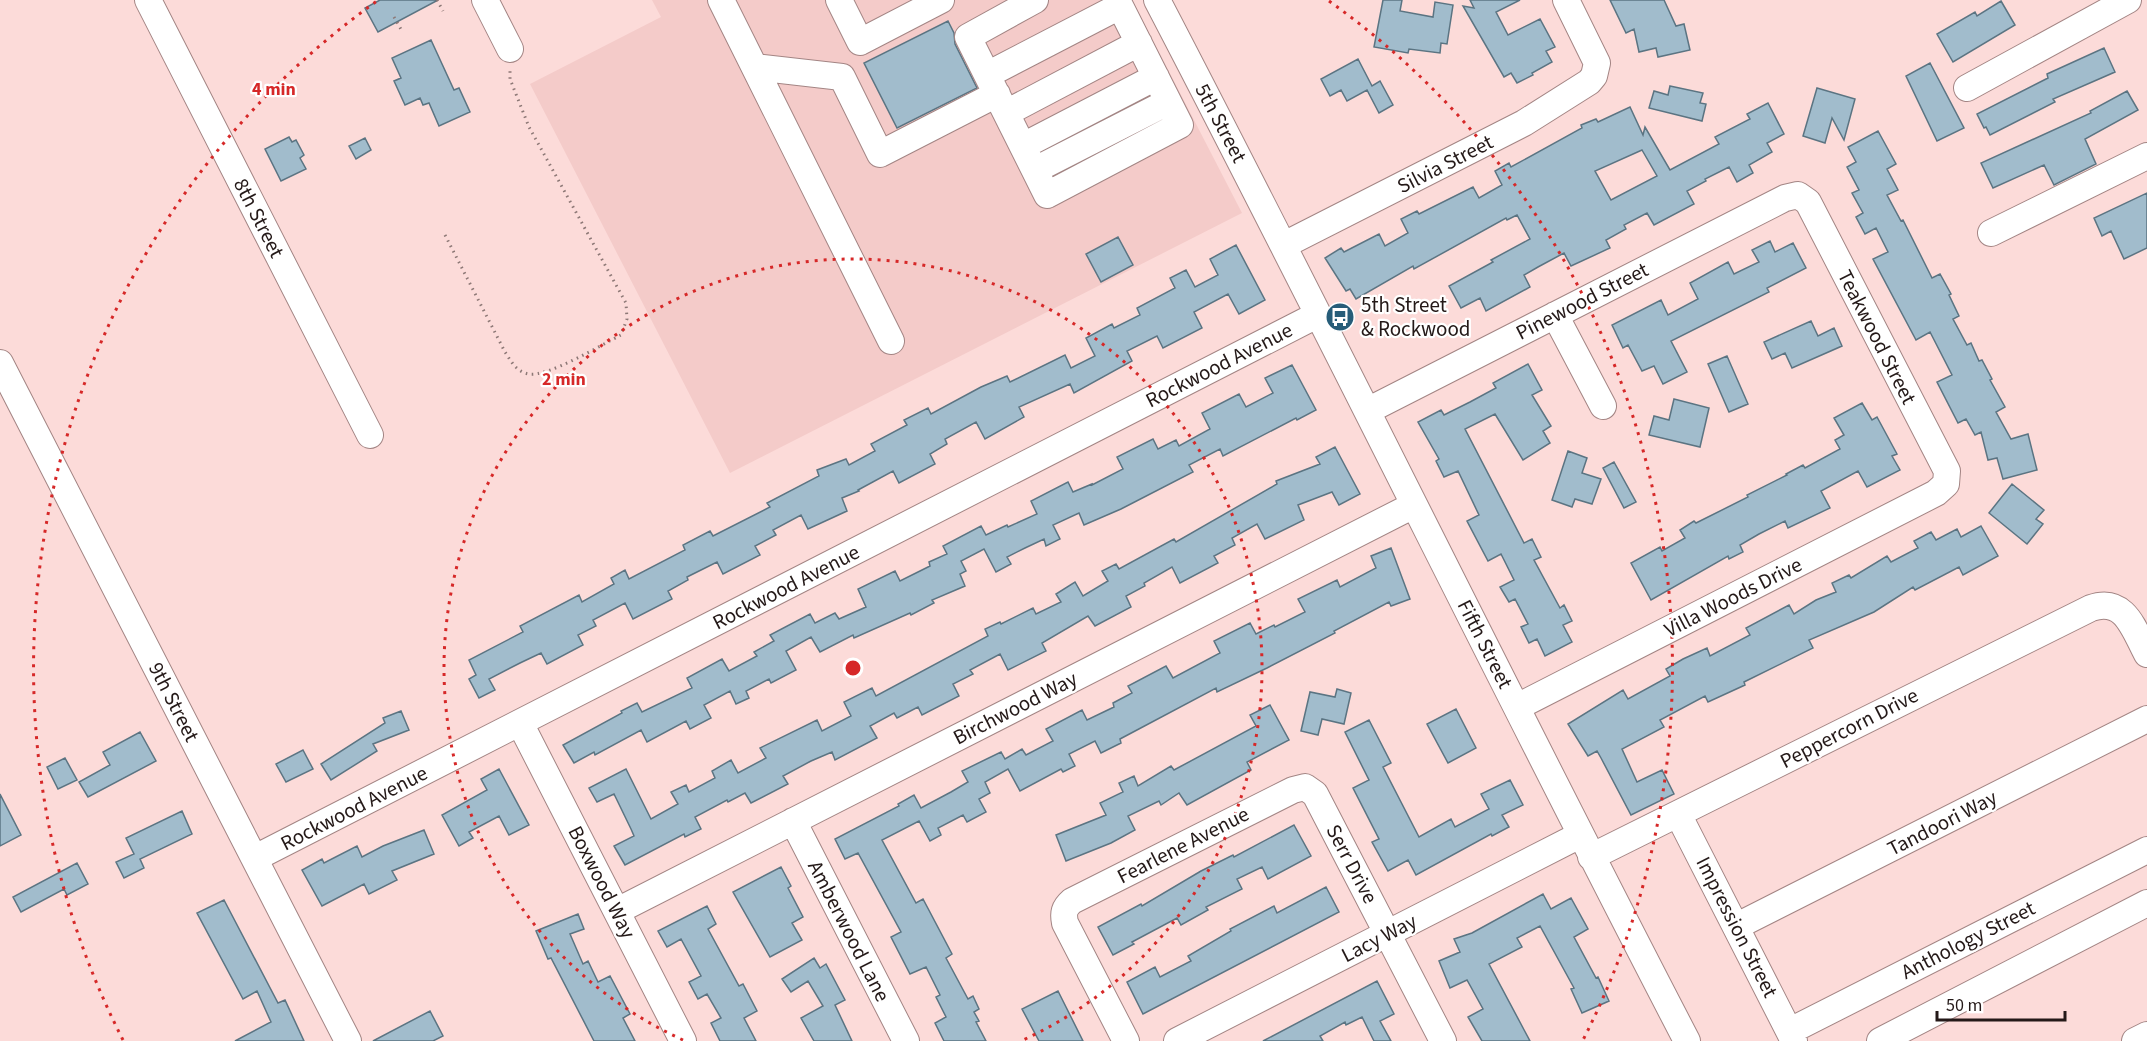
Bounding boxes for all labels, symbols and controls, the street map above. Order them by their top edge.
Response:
text: 4 min [252,77,296,102]
street label: 5th Street [1188,78,1254,168]
street label: Silvia Street [1392,127,1498,201]
street label: 8th Street [226,173,292,263]
street label: Pinewood Street [1510,255,1654,347]
street label: Teakwood Street [1830,265,1924,409]
place label: 5th Street & Rockwood [1361,290,1471,344]
bus stop icon: 5th Street & Rockwood [1324,301,1356,333]
street label: Rockwood Avenue [1140,315,1298,415]
text: 2 min [542,367,586,392]
street label: Rockwood Avenue [707,537,865,637]
street label: Villa Woods Drive [1659,549,1807,645]
street label: Fifth Street [1450,594,1520,694]
street label: 9th Street [141,657,207,747]
centre of rings [843,658,863,678]
street label: Birchwood Way [948,664,1082,752]
street label: Peppercorn Drive [1775,680,1923,776]
street label: Rockwood Avenue [275,758,433,858]
street label: Tandoori Way [1882,782,2002,863]
street label: Fearlene Avenue [1112,799,1254,891]
street label: Serr Drive [1319,819,1385,909]
street label: Boxwood Way [561,820,643,944]
street label: Impression Street [1689,851,1785,1003]
street label: Amberwood Lane [800,855,898,1007]
street label: Anthology Street [1896,893,2040,987]
street label: Lacy Way [1336,906,1422,970]
scale bar [1937,984,2064,1022]
text: 50 m [1946,993,1982,1018]

